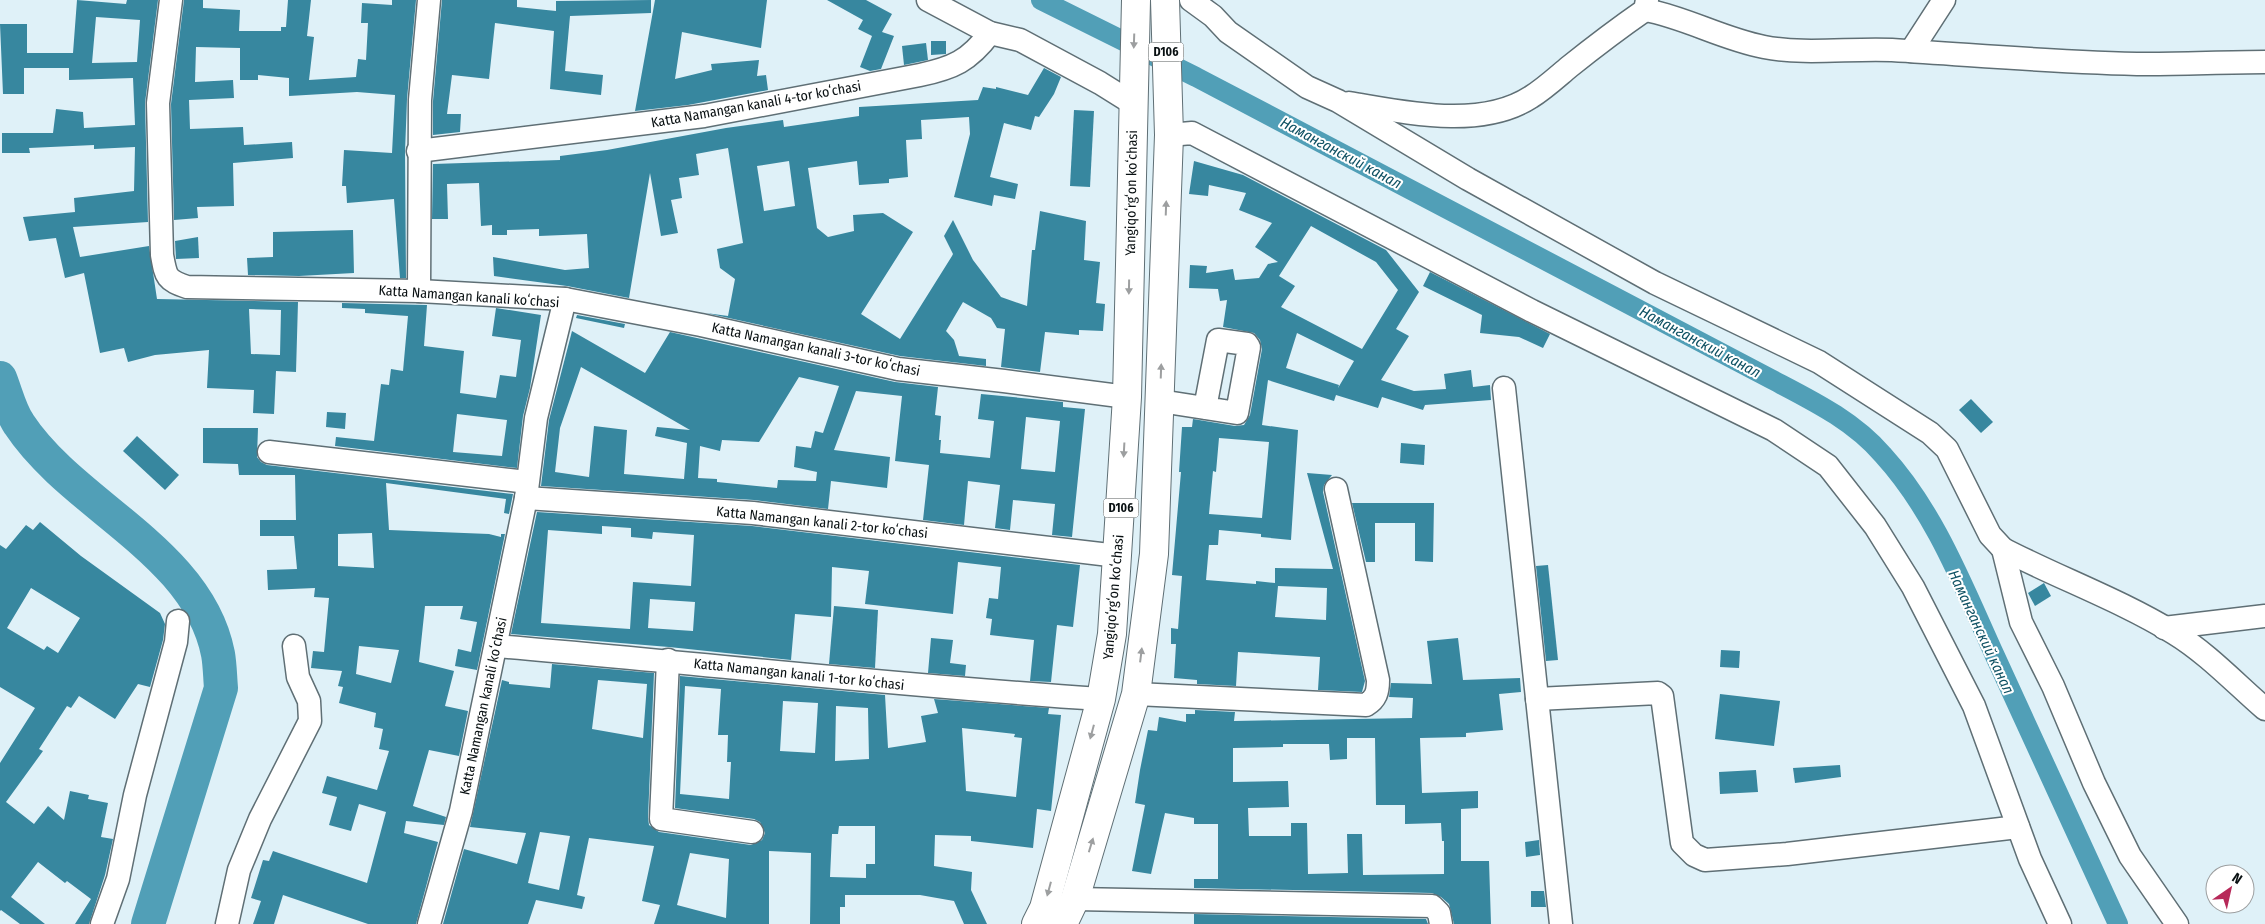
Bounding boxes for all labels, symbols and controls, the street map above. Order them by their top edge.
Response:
one-way arrow [1130,33,1138,49]
road number: D106 [1148,42,1184,62]
street label: Katta Namangan kanali 4-tor koʻchasi [650,78,863,131]
water label: Наманганский канал [1277,113,1405,193]
street label: Yangiqoʻrgʻon koʻchasi [1122,130,1141,256]
one-way arrow [1163,200,1171,216]
one-way arrow [1125,279,1133,295]
street label: Katta Namangan kanali koʻchasi [378,282,560,311]
water label: Наманганский канал [1636,302,1764,382]
street label: Katta Namangan kanali 3-tor koʻchasi [710,319,922,380]
one-way arrow [1157,363,1165,379]
one-way arrow [1120,442,1128,458]
road number: D106 [1104,498,1138,518]
street label: Katta Namangan kanali 2-tor koʻchasi [715,503,929,542]
street label: Yangiqoʻrgʻon koʻchasi [1100,534,1127,660]
water label: Наманганский канал [1944,567,2018,697]
street label: Katta Namangan kanali koʻchasi [456,616,511,797]
one-way arrow [1137,646,1145,662]
street label: Katta Namangan kanali 1-tor koʻchasi [693,655,905,694]
one-way arrow [1088,725,1096,740]
one-way arrow [1088,838,1096,853]
north arrow [2205,864,2255,914]
text: N [2229,869,2245,888]
one-way arrow [1045,881,1053,896]

